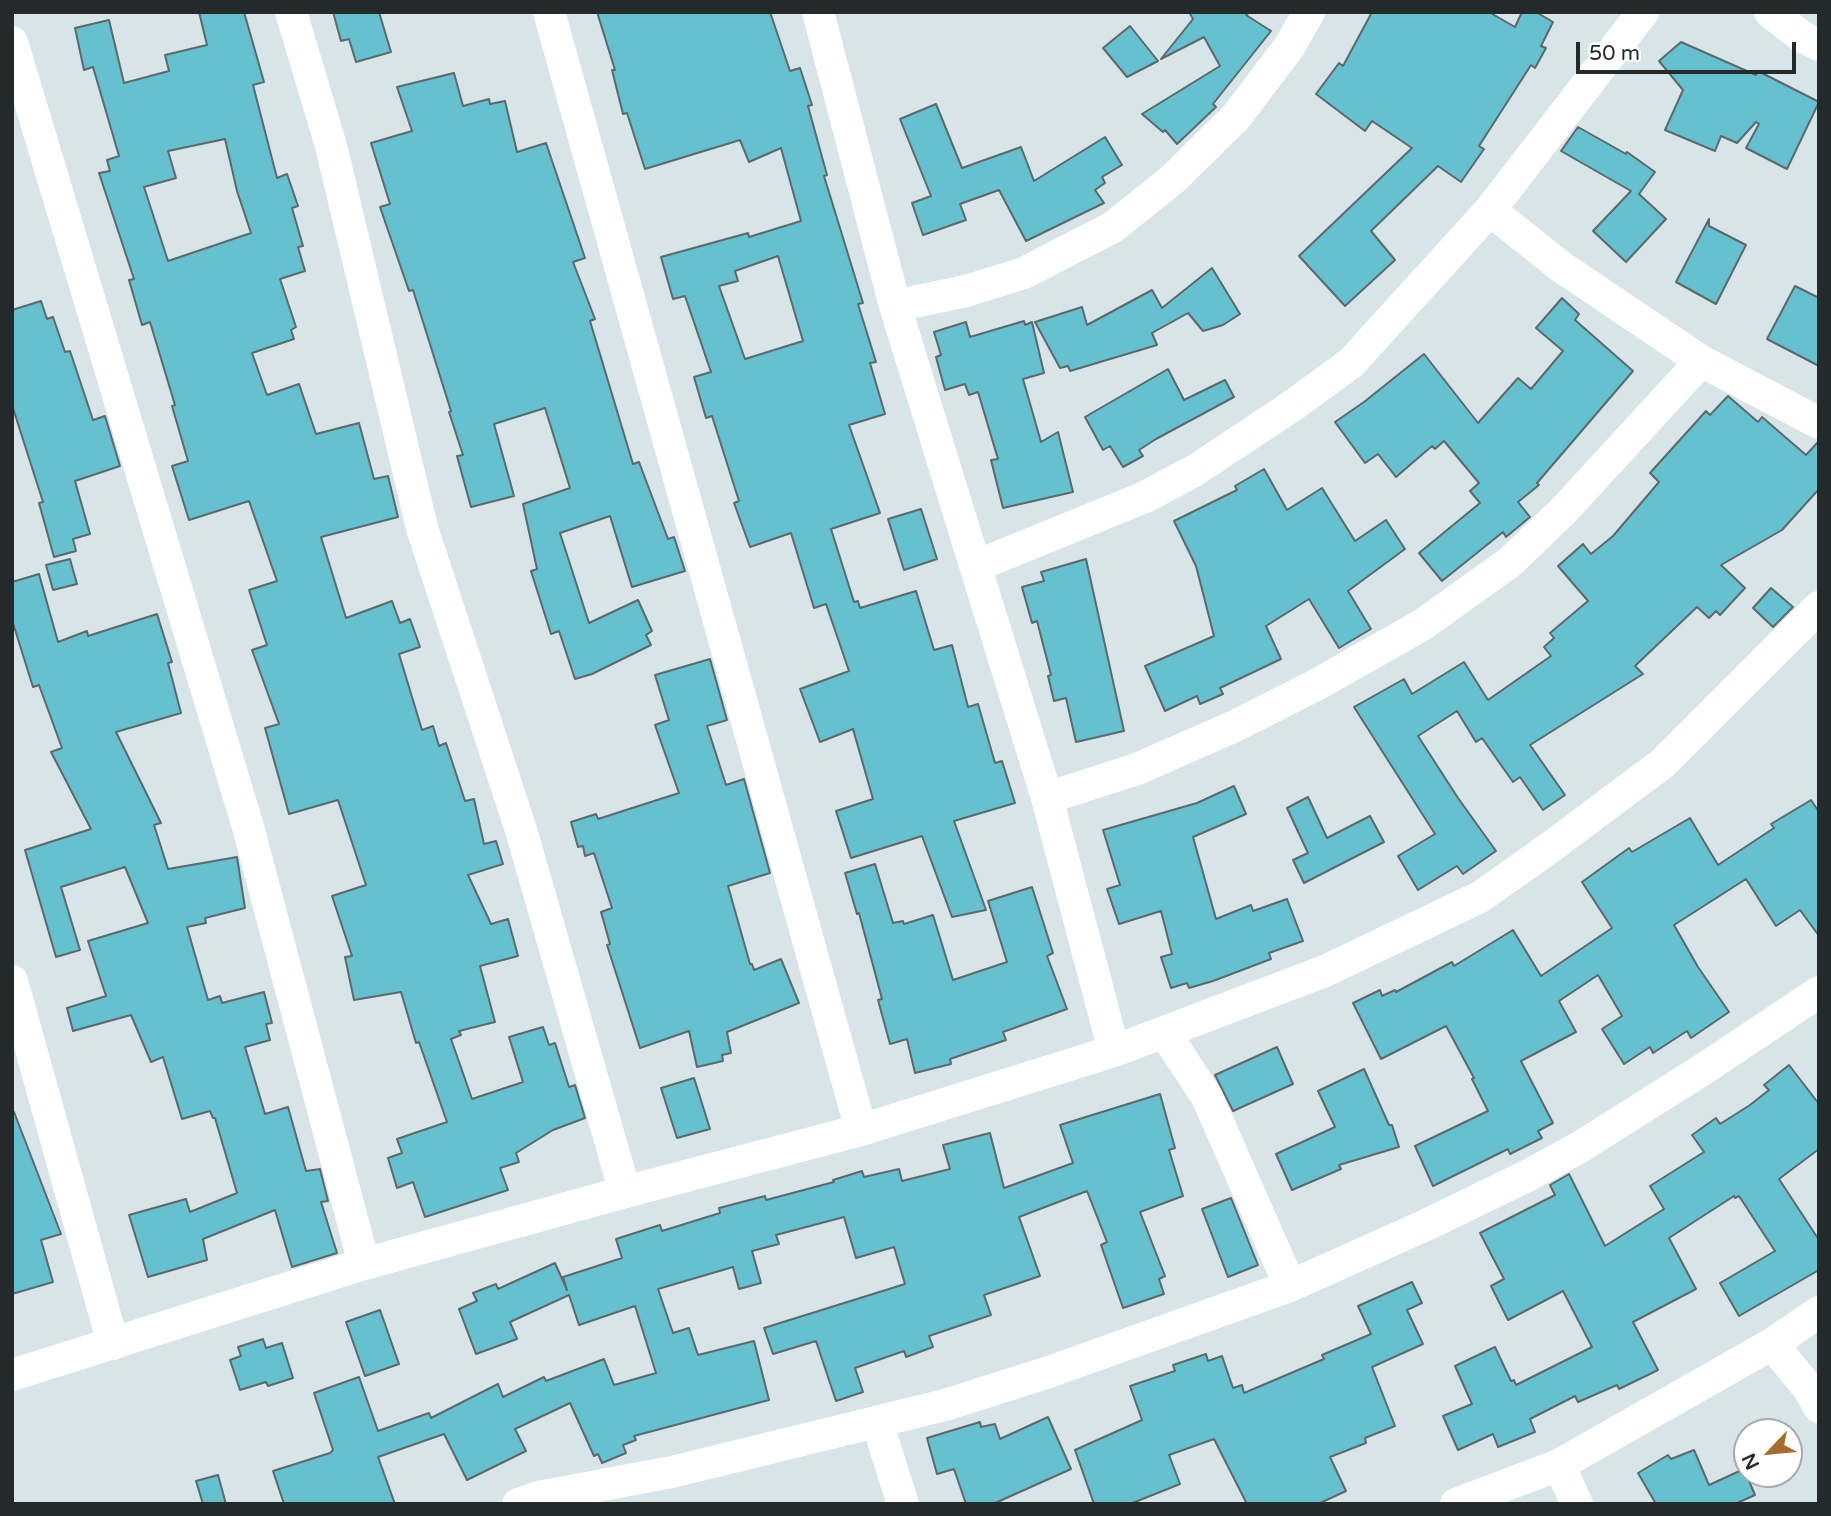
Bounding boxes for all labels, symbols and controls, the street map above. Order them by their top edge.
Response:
scale bar [1579,28,1800,72]
text: 50 m [1589,41,1640,66]
north arrow [1733,1418,1803,1488]
text: N [1738,1450,1764,1473]

